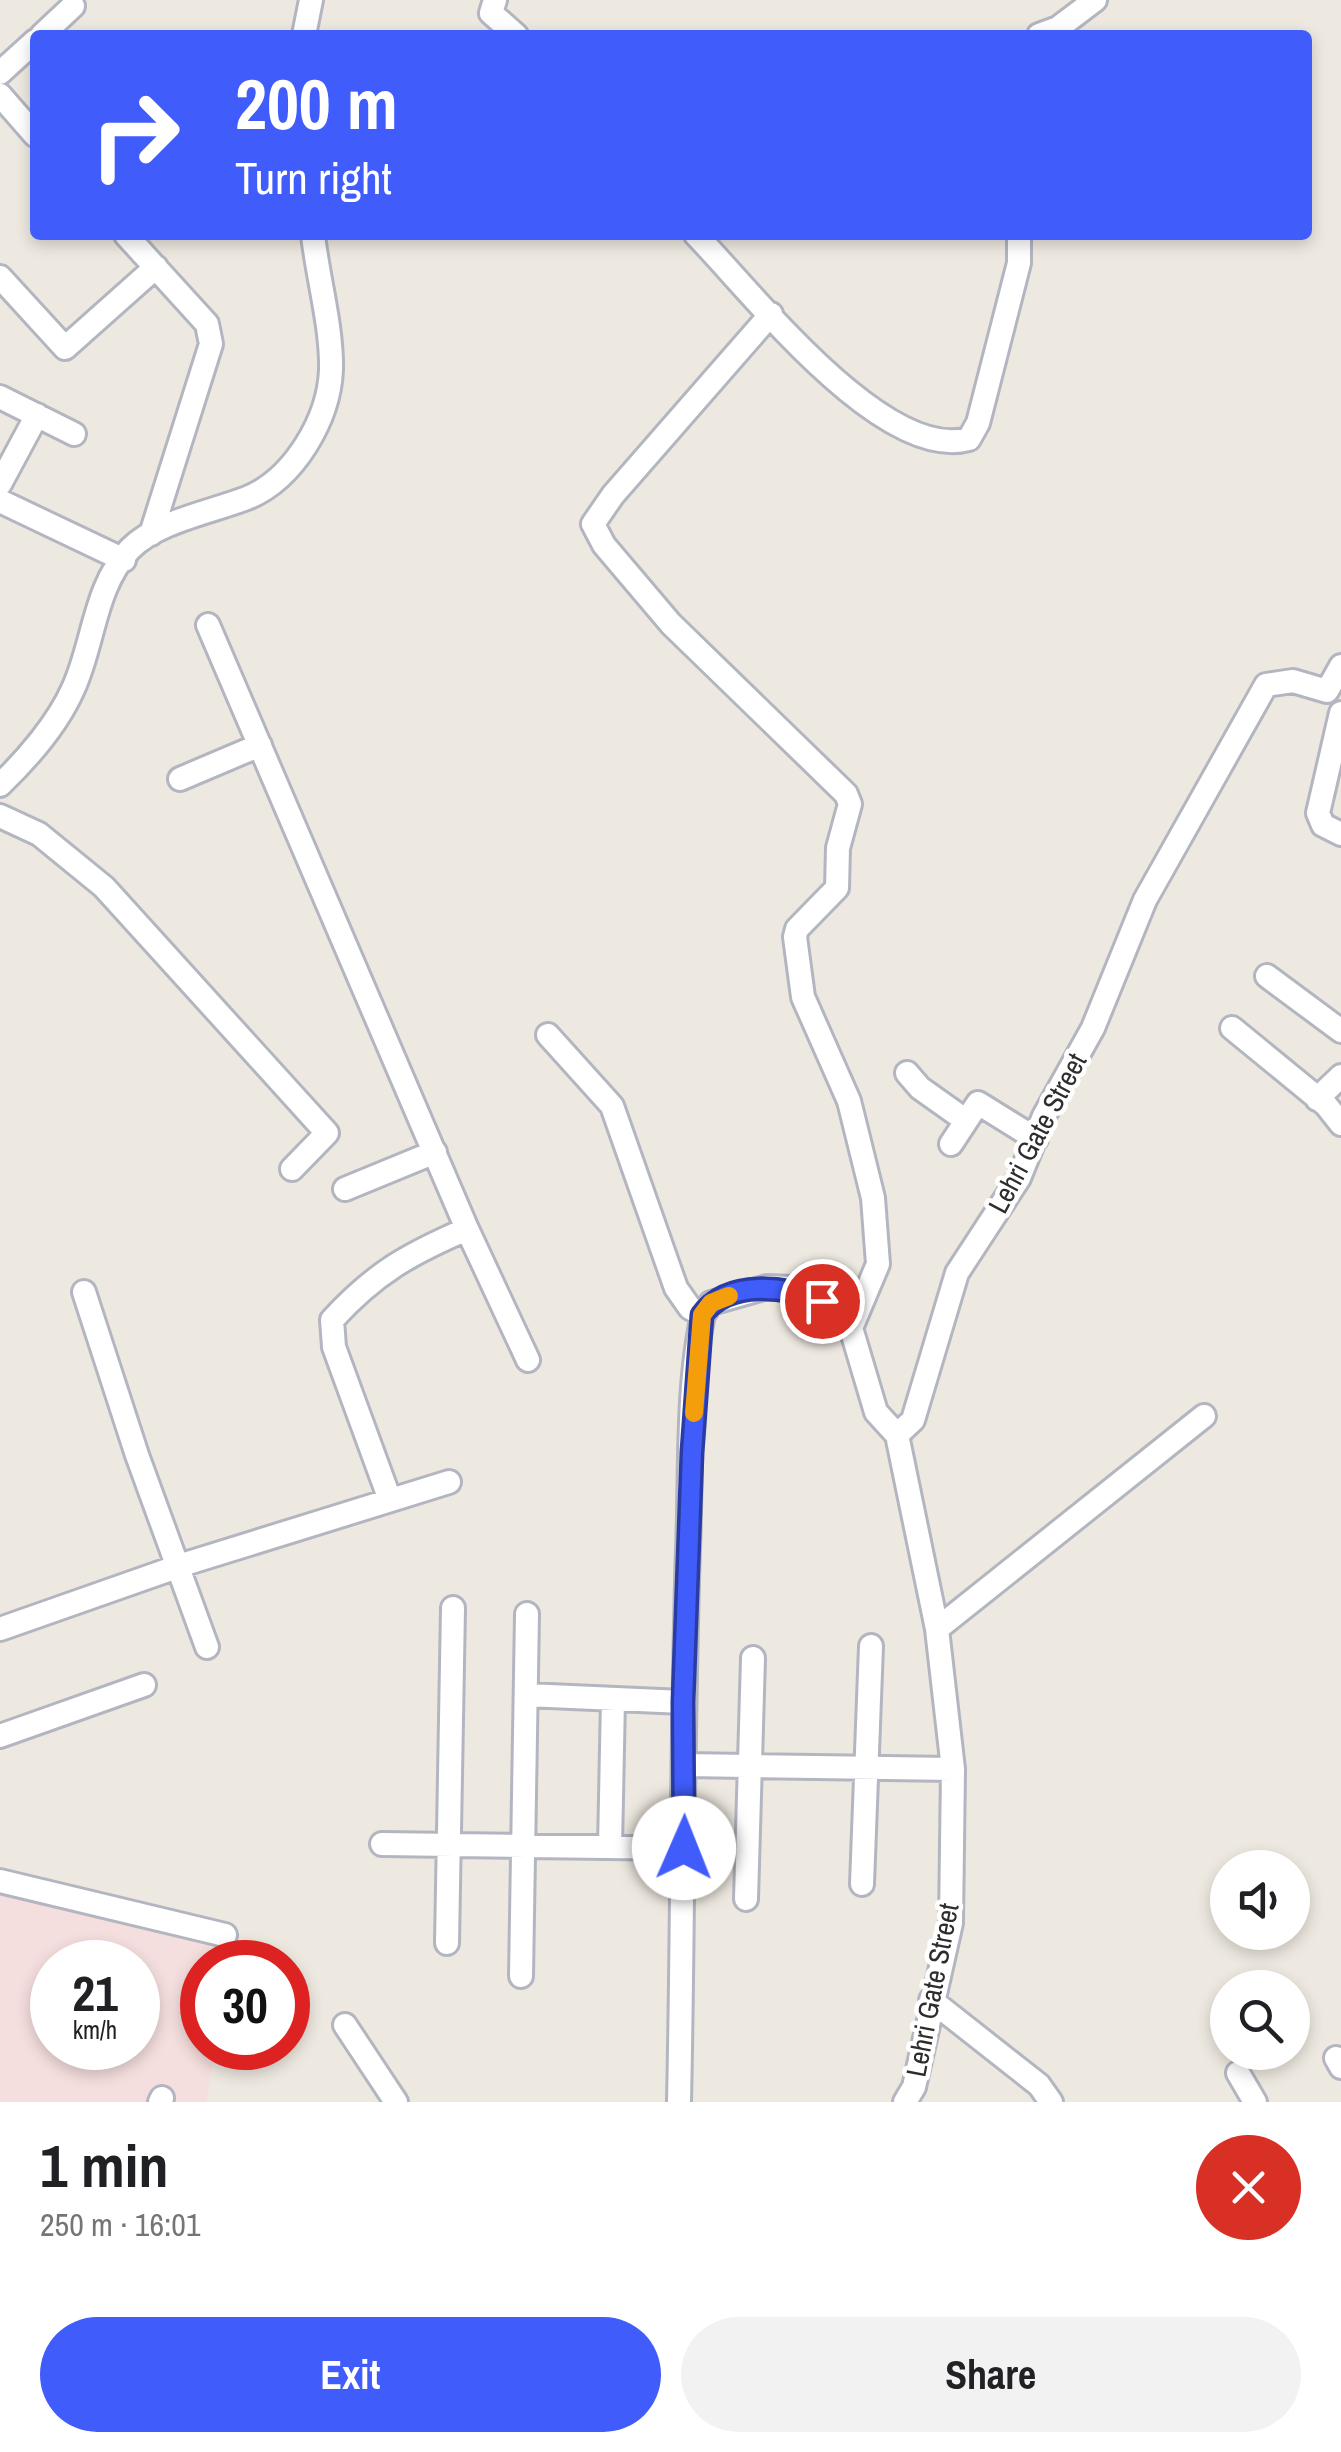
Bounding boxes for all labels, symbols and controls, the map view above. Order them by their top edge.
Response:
text: 200 m [235,57,398,151]
icon: right [70,70,200,200]
text: Turn right [235,147,392,208]
street label: Lehri Gate Street [979,1046,1095,1220]
pin [780,1259,865,1344]
icon: arrive [795,1274,850,1329]
position arrow [632,1796,736,1900]
map controls [1210,1850,1310,2070]
button: sound [1210,1850,1310,1950]
street label: Lehri Gate Street [897,1900,967,2080]
speed limit sign: 30 [180,1940,310,2070]
text: 21 [72,1959,118,2027]
button: search [1210,1970,1310,2070]
text: km/h [73,2013,117,2047]
text: 1 min [40,2125,169,2206]
button: close [1196,2135,1301,2240]
text: 250 m · 16:01 [40,2203,200,2246]
button: Exit [40,2317,661,2432]
button: Share [681,2317,1301,2432]

